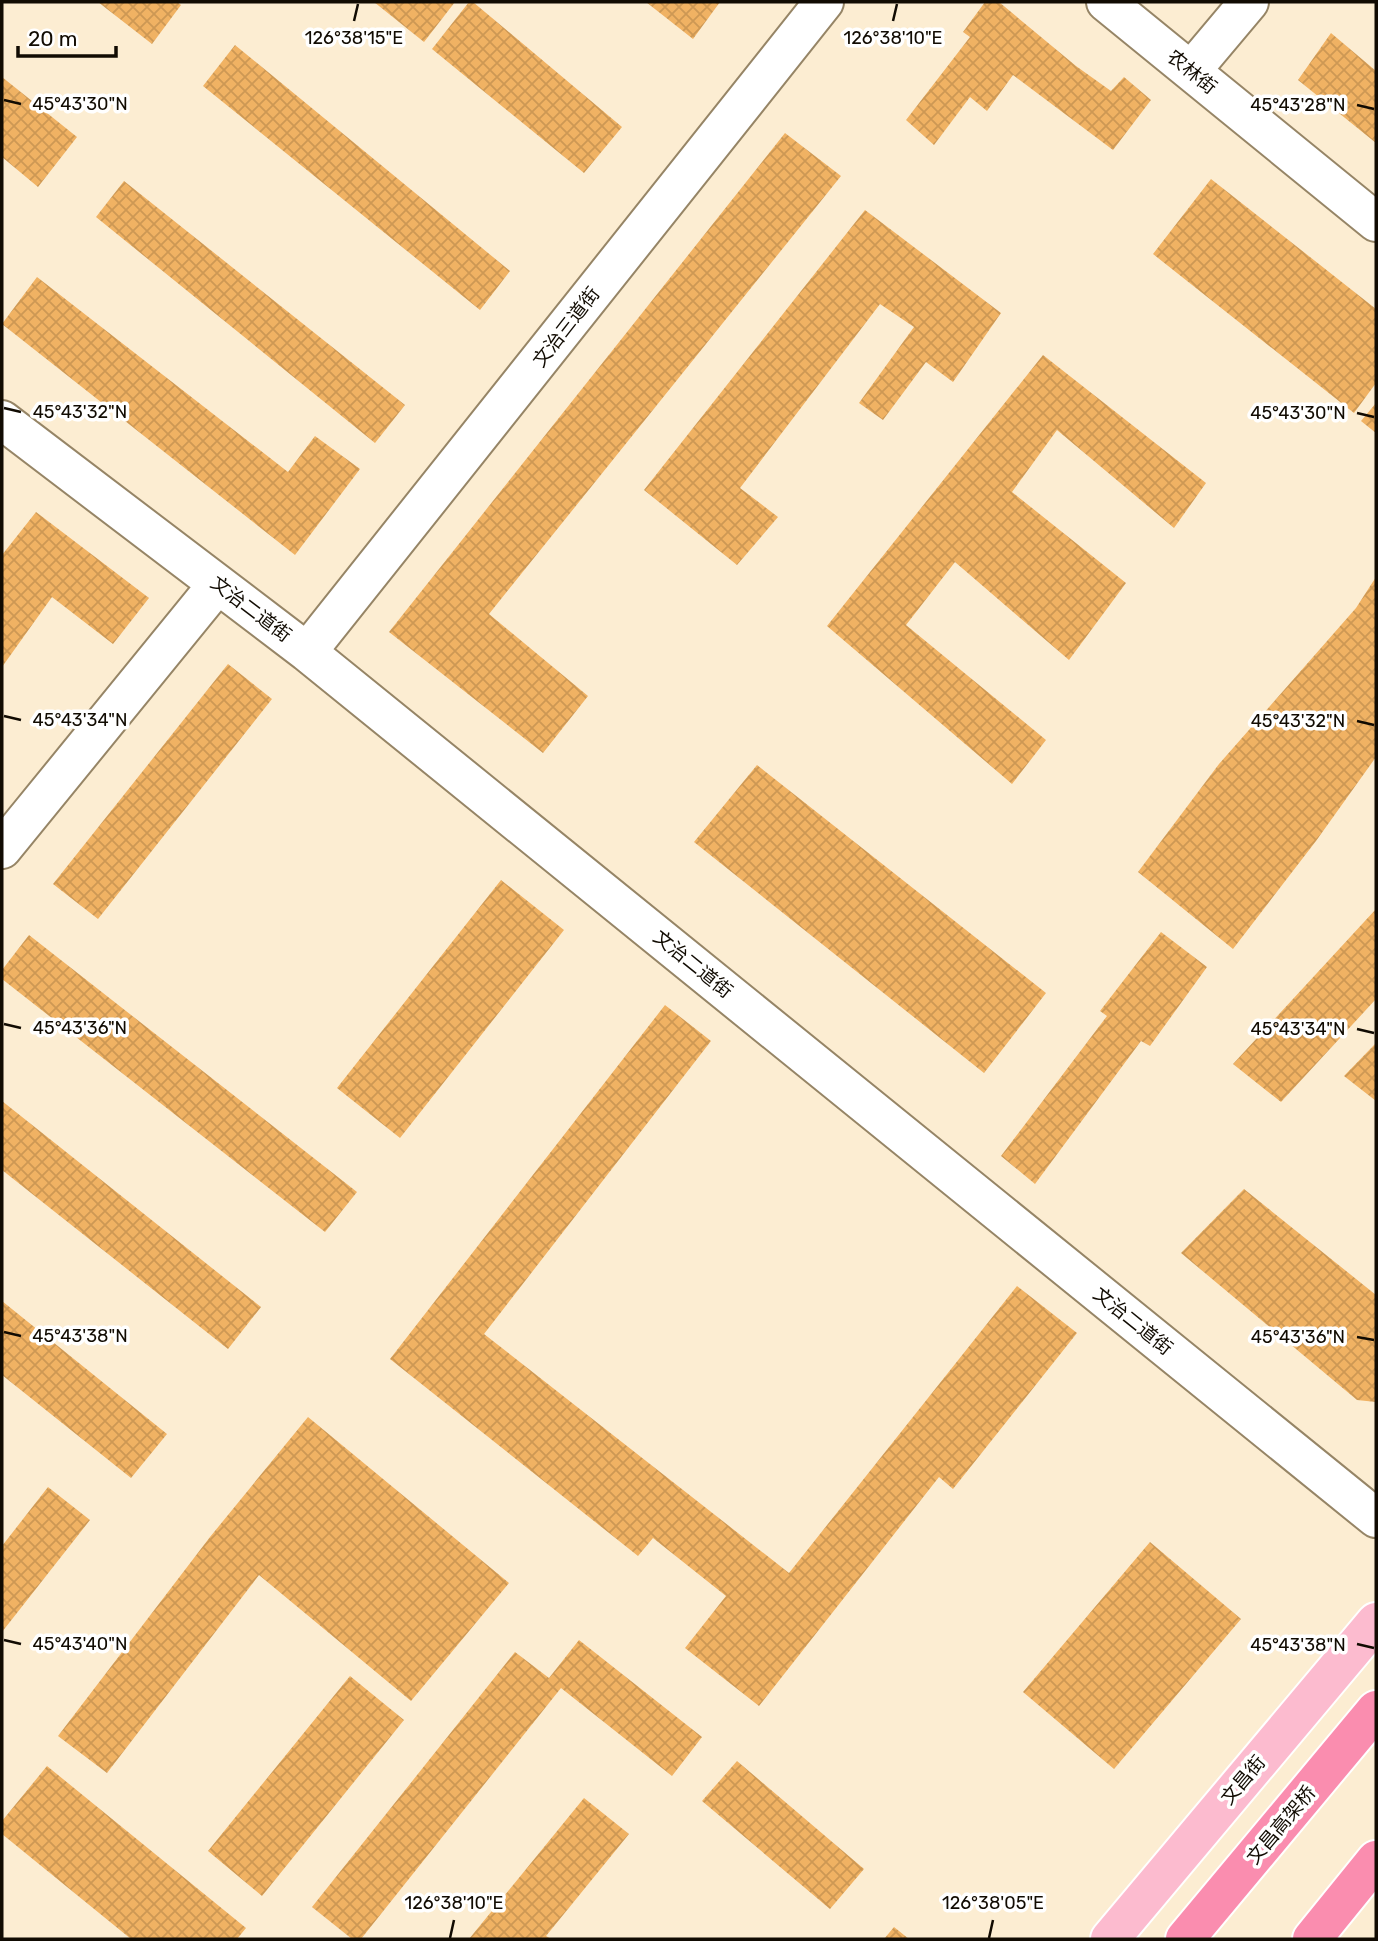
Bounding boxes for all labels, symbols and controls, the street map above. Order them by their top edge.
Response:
scale bar [18,14,116,58]
text: 20 m [28,26,77,51]
text: 126°38'15"E [305,27,403,49]
text: 126°38'10"E [843,27,943,49]
street label: 农林街 [1163,45,1221,99]
text: 45°43'30"N [32,93,128,115]
text: 45°43'28"N [1250,94,1346,116]
street label: 文治三道街 [528,282,604,372]
text: 45°43'32"N [33,401,127,423]
text: 45°43'30"N [1250,402,1346,424]
street label: 文治二道街 [206,571,296,647]
text: 45°43'34"N [33,709,127,731]
text: 45°43'32"N [1251,710,1345,732]
street label: 文治二道街 [649,925,737,1003]
text: 45°43'36"N [33,1017,127,1039]
text: 45°43'34"N [1251,1018,1345,1040]
street label: 文治二道街 [1089,1282,1177,1360]
text: 45°43'38"N [32,1325,128,1347]
text: 45°43'36"N [1251,1326,1345,1348]
text: 45°43'40"N [33,1633,127,1655]
text: 45°43'38"N [1250,1634,1346,1656]
street label: 文昌街 [1216,1751,1270,1809]
street label: 文昌高架桥 [1242,1781,1320,1869]
text: 126°38'10"E [404,1892,504,1914]
text: 126°38'05"E [942,1892,1044,1914]

